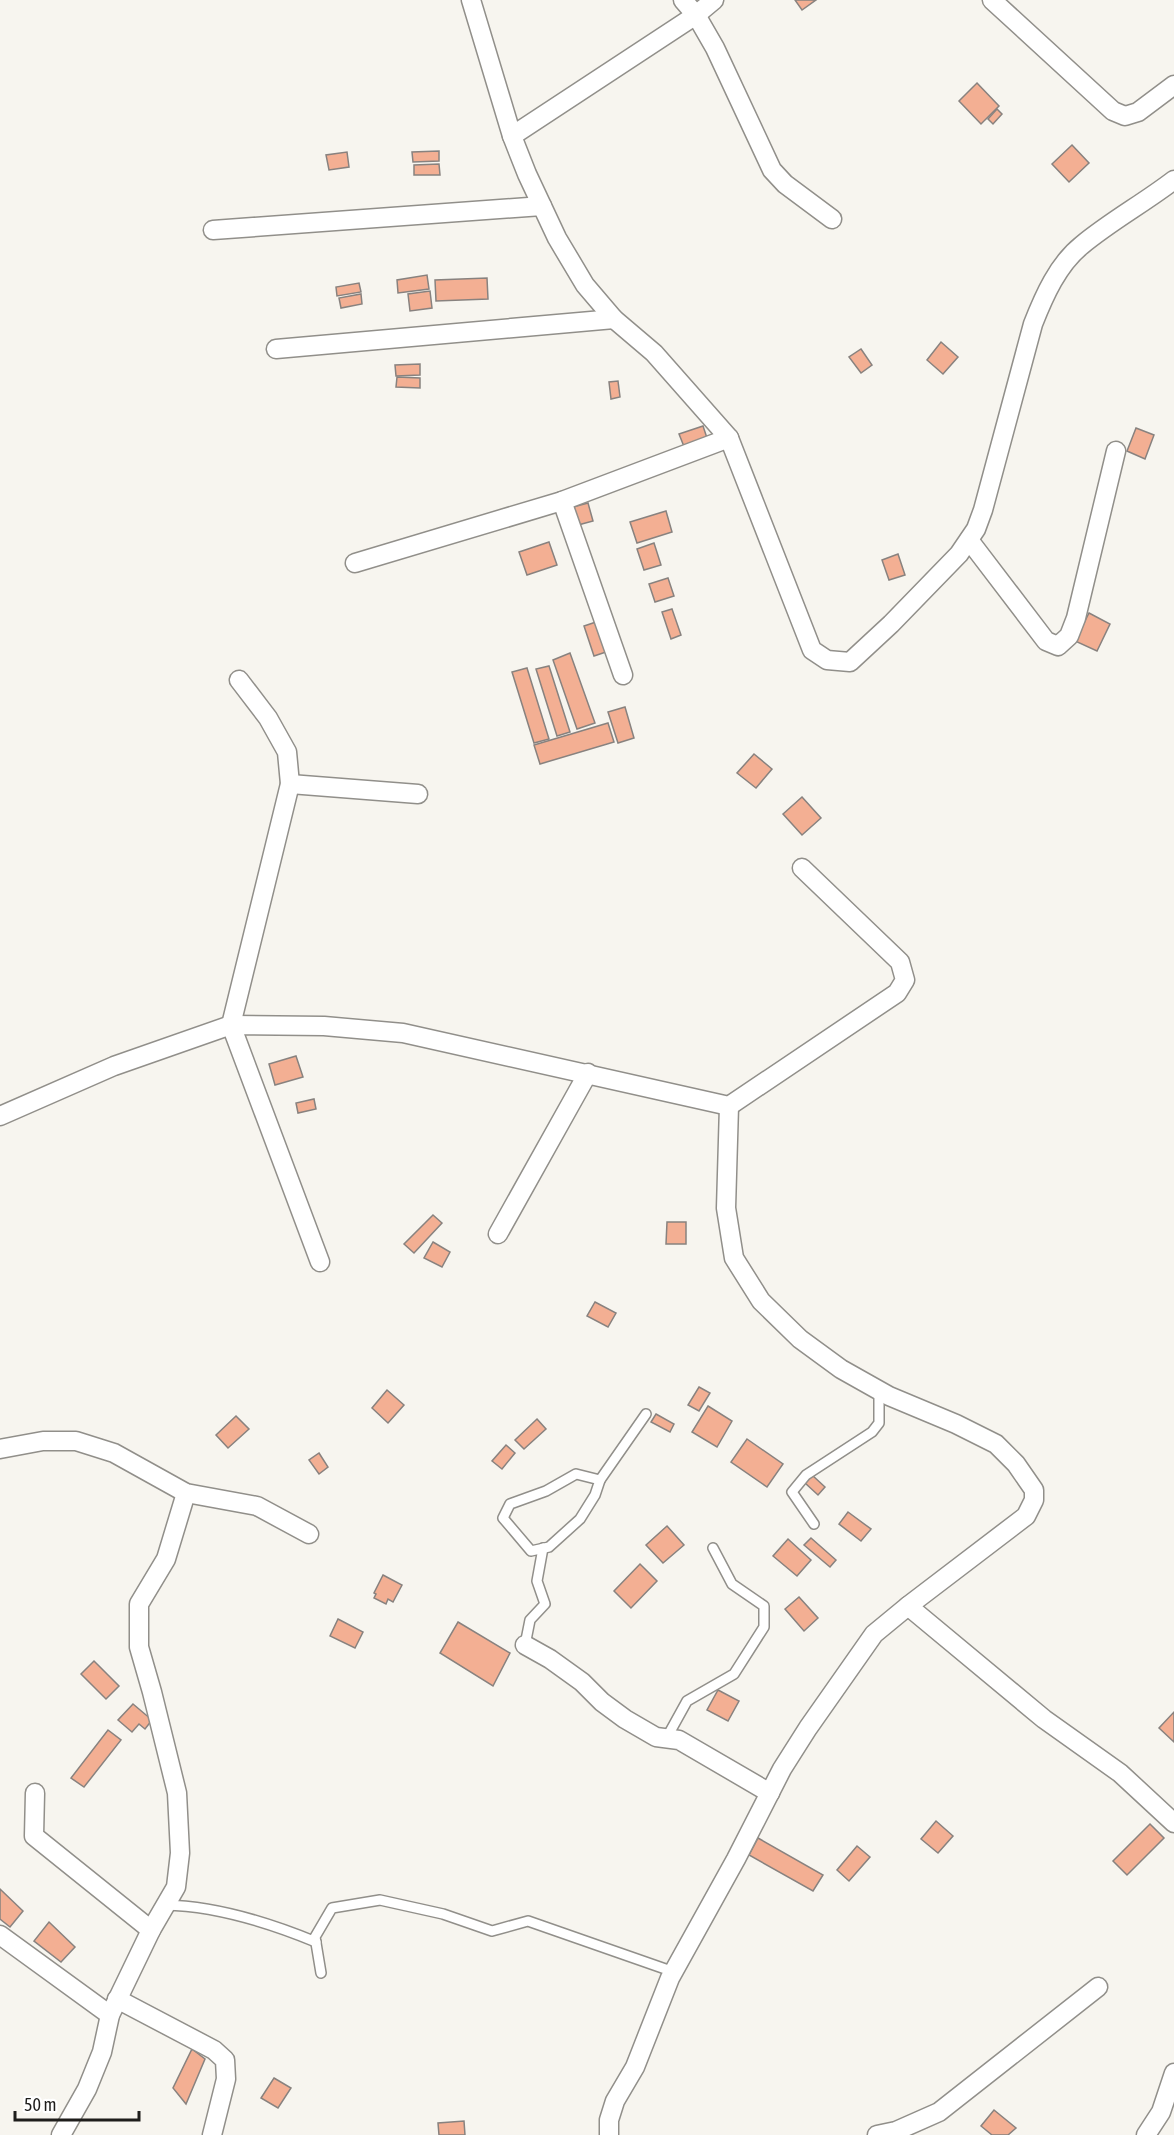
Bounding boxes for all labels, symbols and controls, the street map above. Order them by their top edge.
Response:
scale bar [15,2084,140,2122]
text: 50 m [24,2094,56,2115]

